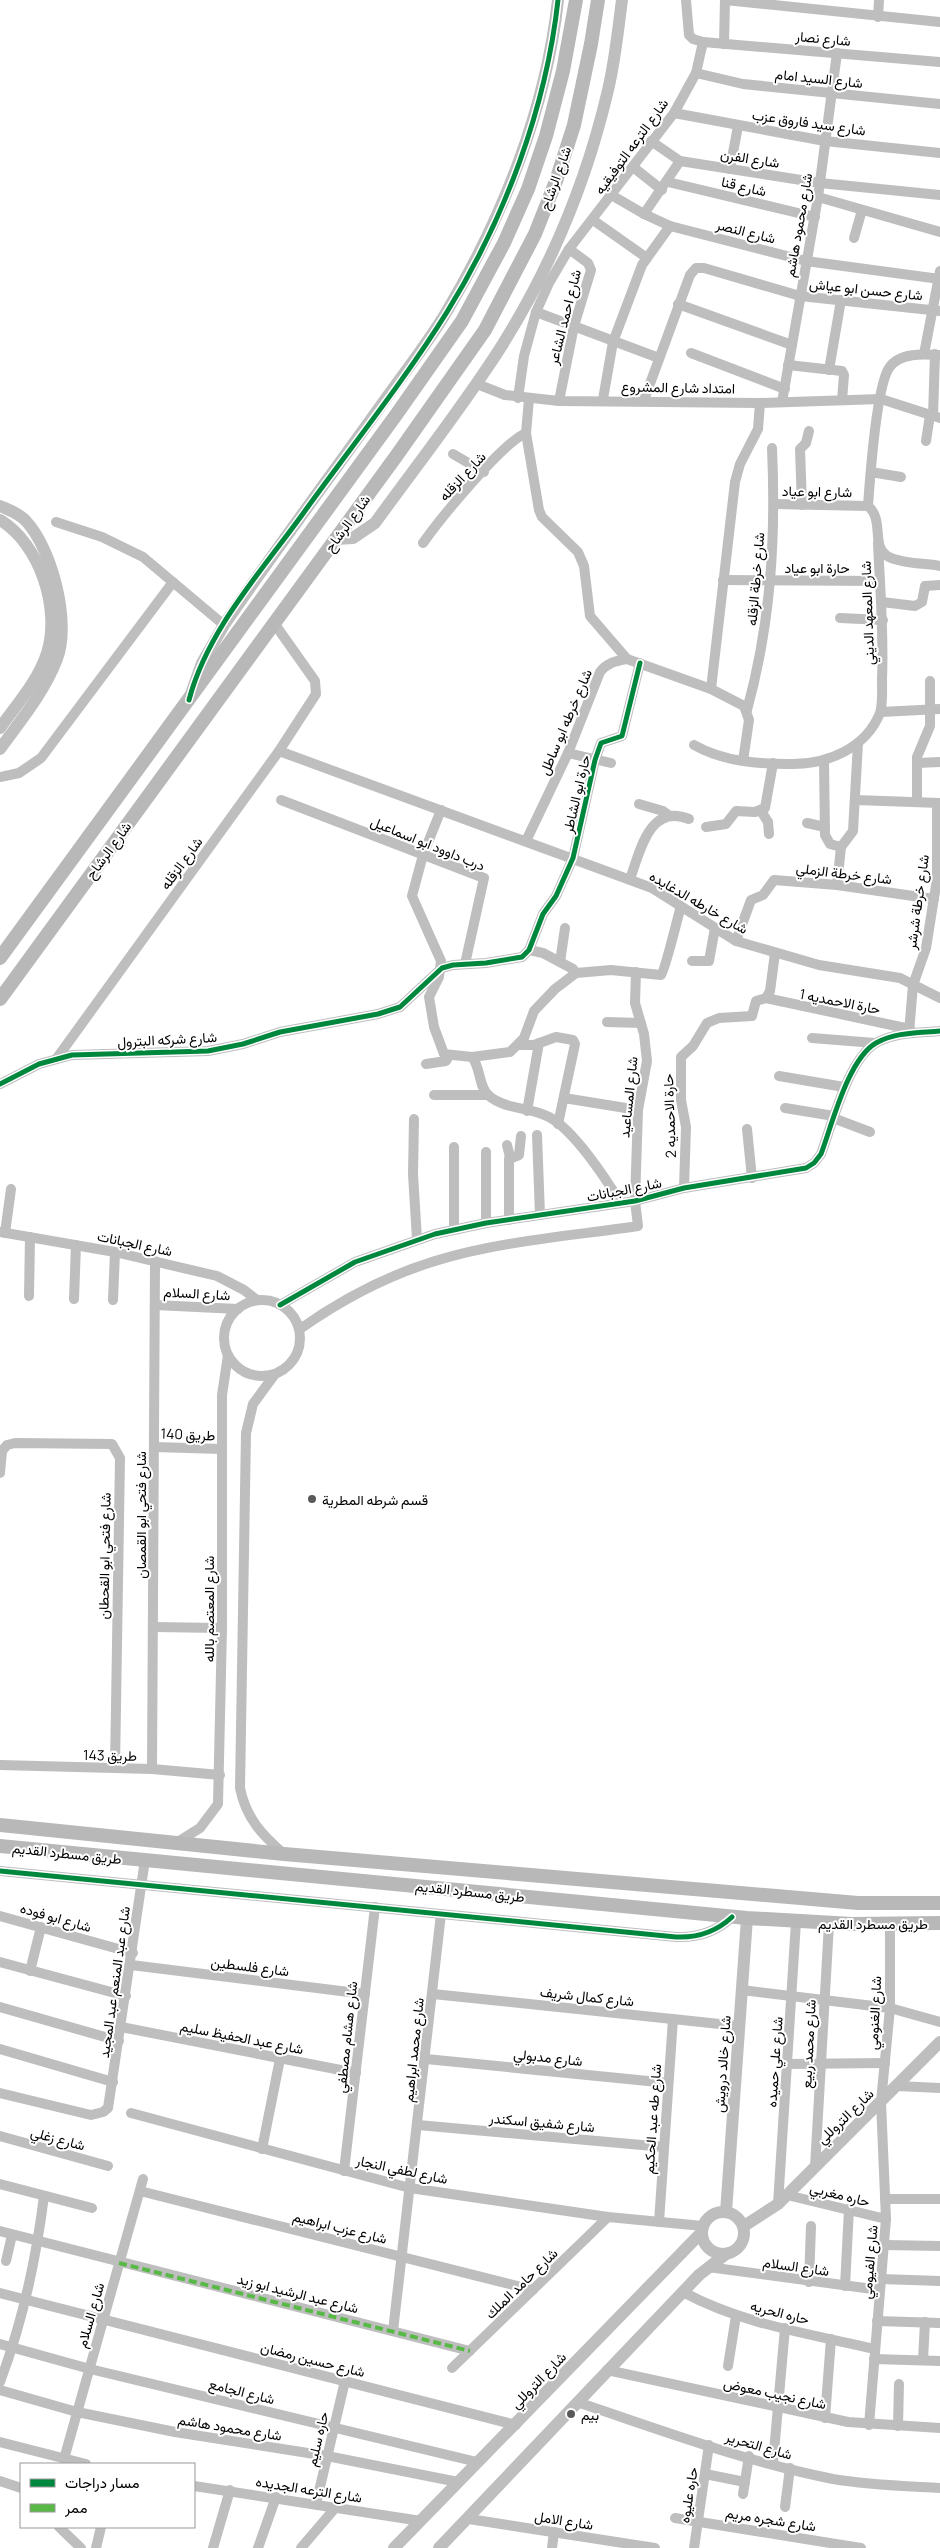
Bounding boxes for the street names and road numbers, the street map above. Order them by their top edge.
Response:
street label: شارع نصار [793,26,851,52]
street label: شارع السيد امام [774,64,864,94]
street label: شارع الترعه التوفيقيه [590,94,674,199]
street label: شارع سيد فاروق عزب [751,105,867,141]
street label: شارع الرشاح [535,143,577,213]
street label: شارع الفرن [719,144,781,174]
street label: شارع قنا [719,172,768,202]
street label: شارع محمود هاشم [780,172,818,279]
street label: شارع النصر [713,214,778,249]
street label: شارع احمد الشاعر [543,267,587,368]
street label: شارع حسن ابو عياش [808,274,924,306]
street label: امتداد شارع المشروع [621,377,735,399]
street label: شارع الزقله [434,447,491,506]
street label: شارع ابو عياد [782,481,852,503]
street label: شارع الرشاح [320,490,376,557]
street label: شارع خرطة الزقله [741,532,771,627]
street label: حارة ابو عياد [784,558,850,577]
street label: شارع المعهد الديني [856,560,881,665]
street label: شارع خرطه ابو ساطل [534,666,598,779]
street label: حارة ابو الشاطر [558,753,594,836]
street label: درب داوود ابو اسماعيل [368,811,488,875]
street label: شارع الرشاح [81,817,137,884]
street label: شارع الزقله [155,833,208,894]
street label: شارع خرطة شرشر [901,853,935,952]
street label: شارع خرطة الزملي [795,858,893,891]
street label: شارع خارطه الدغايده [645,866,752,940]
street label: حارة الاحمديه 1 [798,984,882,1018]
street label: شارع شركه البترول [117,1027,217,1053]
street label: شارع المساعيد [614,1055,644,1139]
street label: حارة الاحمديه 2 [658,1073,680,1159]
street label: شارع الجبانات [585,1172,664,1208]
street label: شارع الجبانات [95,1226,174,1262]
street label: شارع السلام [163,1282,231,1306]
street label: طريق 140 [160,1424,216,1444]
street label: شارع فتحي ابو القمصان [131,1451,153,1579]
street label: شارع فتحي ابو القحطان [93,1493,118,1620]
street label: شارع المعتصم بالله [199,1556,220,1662]
street label: طريق 143 [83,1745,137,1765]
street label: طريق مسطرد القديم [11,1838,123,1868]
street label: طريق مسطرد القديم [414,1876,526,1906]
street label: شارع ابو فوده [18,1898,94,1938]
street label: شارع عبد المنعم عبد المجيد [94,1905,136,2059]
street label: طريق مسطرد القديم [818,1914,928,1933]
street label: شارع فلسطين [210,1952,290,1982]
street label: شارع الغنومي [863,1976,888,2051]
street label: شارع هشام مصطفي [331,1980,364,2094]
street label: شارع كمال شريف [539,1982,635,2012]
street label: شارع محمد ابراهيم [398,1997,430,2103]
street label: شارع محمد ربيع [796,1999,822,2089]
street label: شارع خالد درويش [709,2015,737,2113]
street label: شارع عبد الحفيظ سليم [178,2016,305,2060]
street label: شارع علي حميده [761,2016,790,2108]
street label: شارع مدبولي [512,2044,583,2073]
street label: شارع طه عبد الحكيم [639,2063,667,2175]
street label: شارع التروللي [812,2084,880,2150]
street label: شارع شفيق اسكندر [487,2108,596,2138]
street label: شارع زغلي [28,2122,87,2157]
street label: شارع لطفي النجار [353,2150,450,2191]
street label: حاره مغربي [807,2177,872,2214]
street label: شارع عزب ابراهيم [290,2206,389,2250]
street label: شارع الفيومي [856,2224,885,2300]
street label: شارع حامد الملك [481,2243,563,2324]
street label: شارع السلام [761,2252,830,2282]
street label: شارع عبد الرشيد ابو زيد [235,2269,361,2319]
street label: شارع السلام [72,2280,110,2350]
street label: حاره الحريه [749,2296,811,2328]
street label: شارع حسين رمضان [258,2337,367,2383]
street label: شارع التروللي [506,2347,572,2415]
street label: شارع نجيب معوض [721,2373,828,2415]
street label: شارع الجامع [207,2374,277,2410]
street label: شارع محمود هاشم [176,2409,283,2447]
street label: حاره سليم [301,2410,333,2468]
street label: شارع التحرير [722,2426,795,2465]
street label: حاره عليوه [674,2466,702,2524]
street label: شارع الترعه الجديده [254,2471,364,2509]
street label: شارع شجره مريم [724,2502,818,2537]
street label: شارع الامل [533,2506,595,2536]

